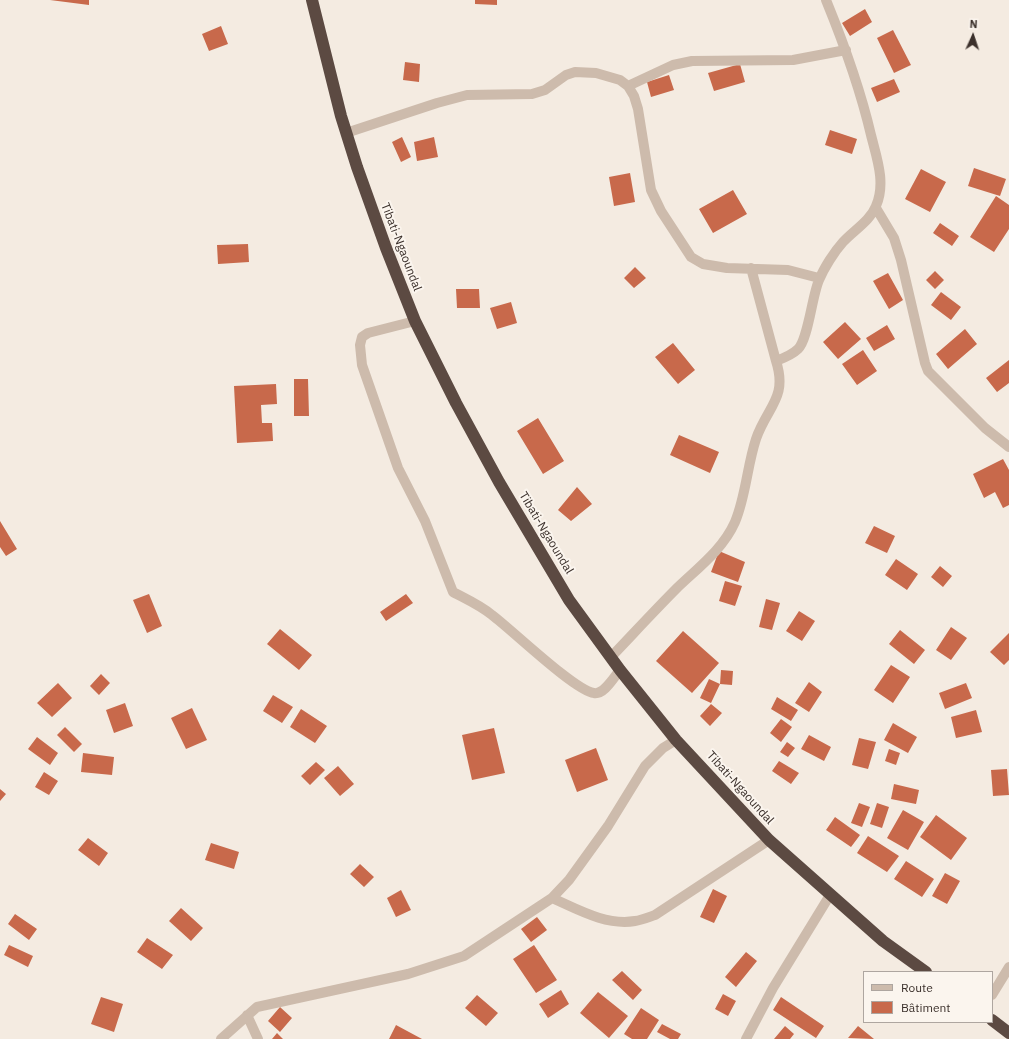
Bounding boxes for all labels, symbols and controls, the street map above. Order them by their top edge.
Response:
north arrow [953,16,993,56]
text: N [969,17,978,31]
street label: Tibati-Ngaoundal [378,201,424,293]
street label: Tibati-Ngaoundal [516,489,576,577]
street label: Tibati-Ngaoundal [703,748,777,828]
legend [863,971,993,1023]
text: Route [901,980,933,995]
text: Bâtiment [901,1000,951,1015]

